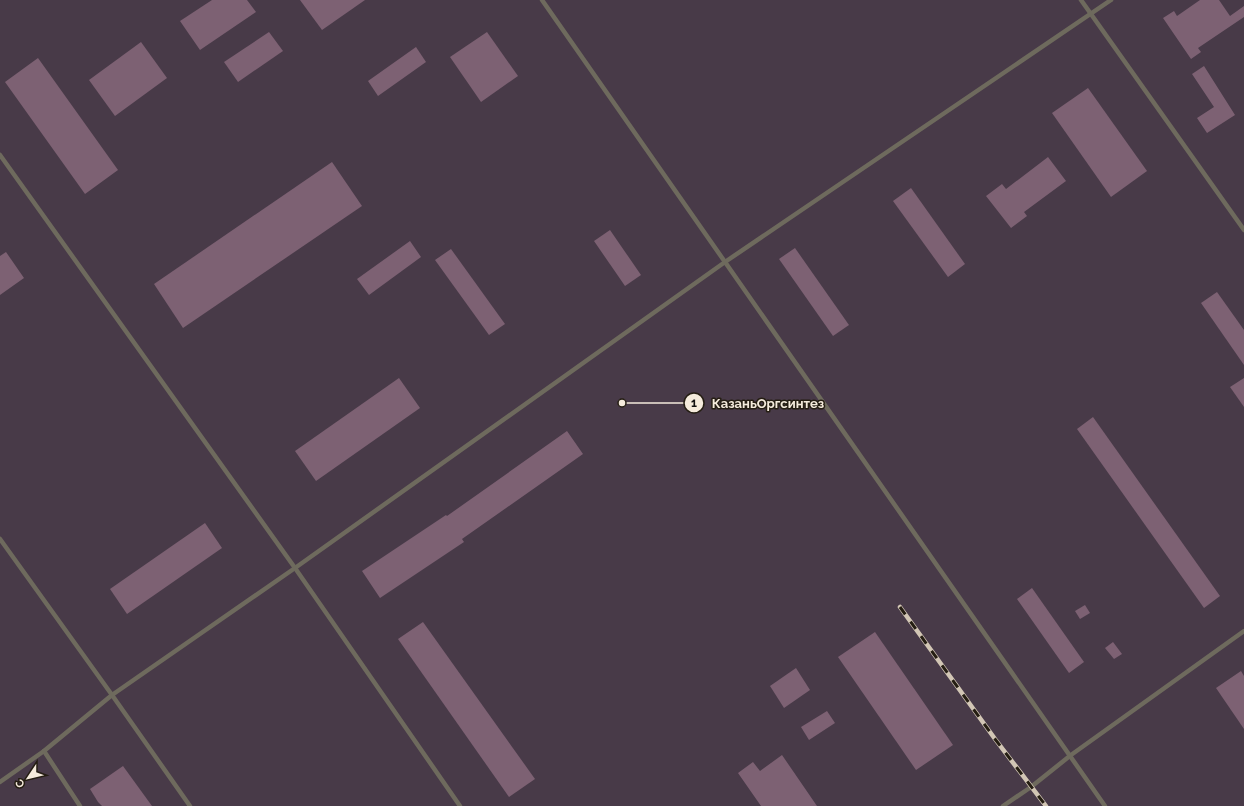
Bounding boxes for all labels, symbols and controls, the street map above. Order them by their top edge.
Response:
callout: КазаньОргсинтез [684,390,832,416]
text: 1 [691,396,697,410]
text: КазаньОргсинтез [712,396,825,411]
north arrow [8,758,48,798]
text: С [12,776,28,790]

